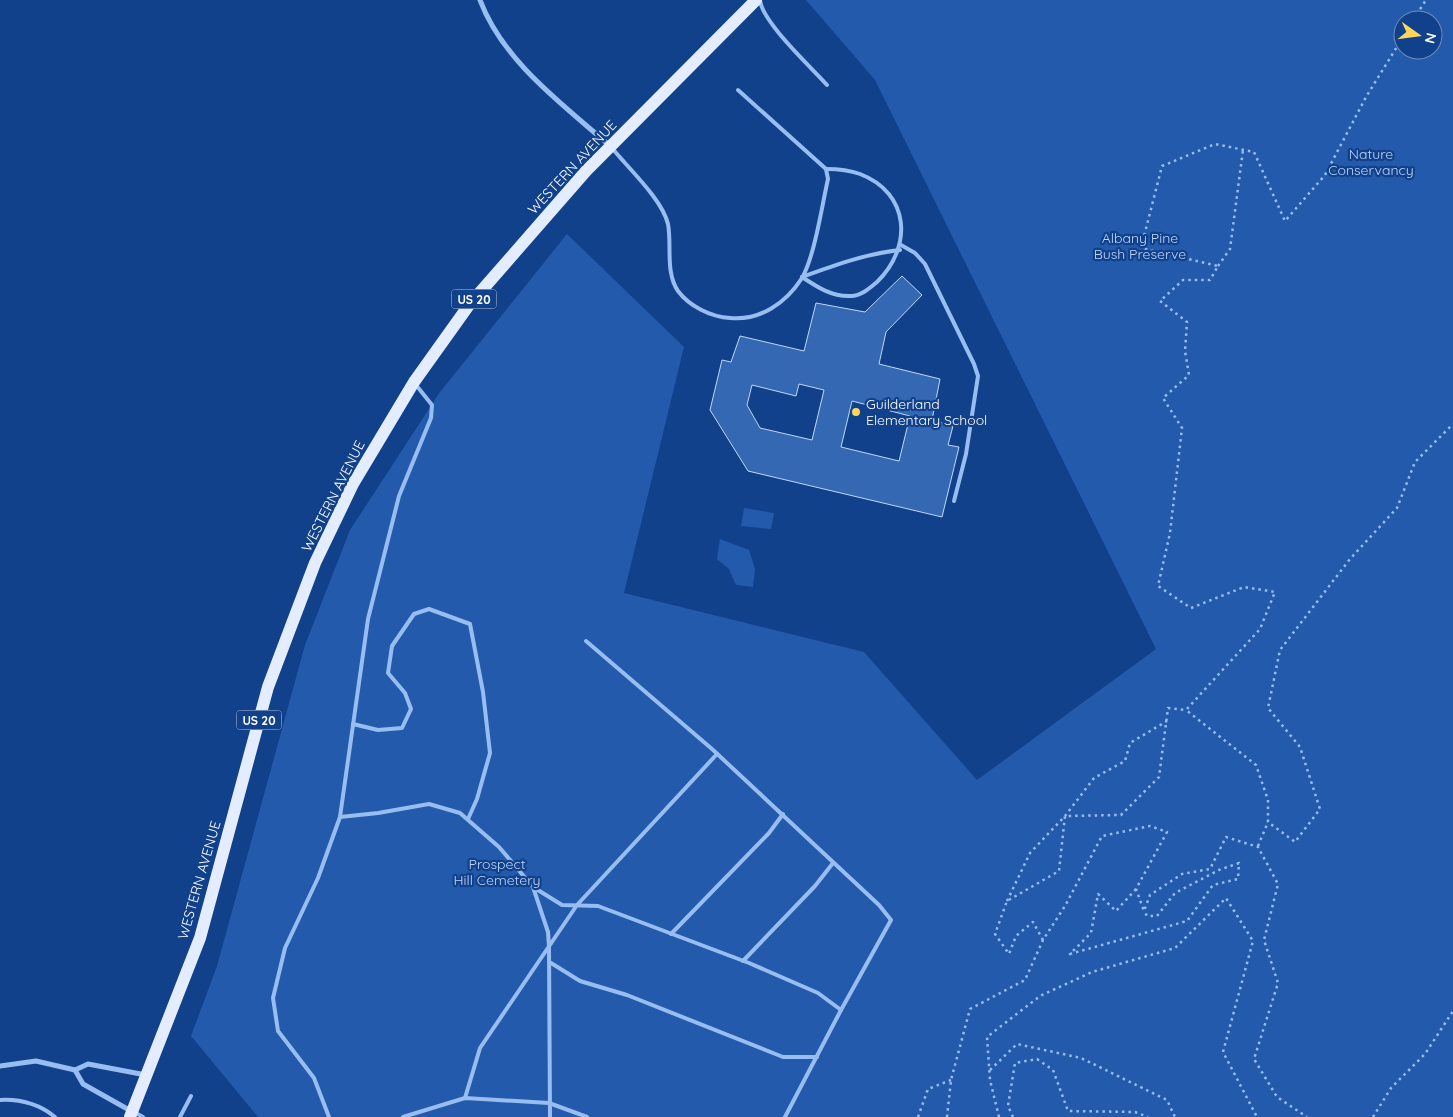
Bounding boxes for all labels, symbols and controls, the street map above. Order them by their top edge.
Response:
north arrow [1393,10,1443,60]
text: N [1421,31,1441,45]
street label: WESTERN AVENUE [524,116,620,218]
park label: Nature Conservancy [1328,145,1414,179]
park label: Albany Pine Bush Preserve [1094,229,1186,263]
road number: US 20 [452,290,496,308]
place label: Guilderland Elementary School [866,395,987,429]
marker: Guilderland Elementary School [850,406,862,418]
street label: WESTERN AVENUE [297,437,369,555]
road number: US 20 [236,710,282,730]
street label: WESTERN AVENUE [173,819,225,941]
park label: Prospect Hill Cemetery [454,855,541,889]

